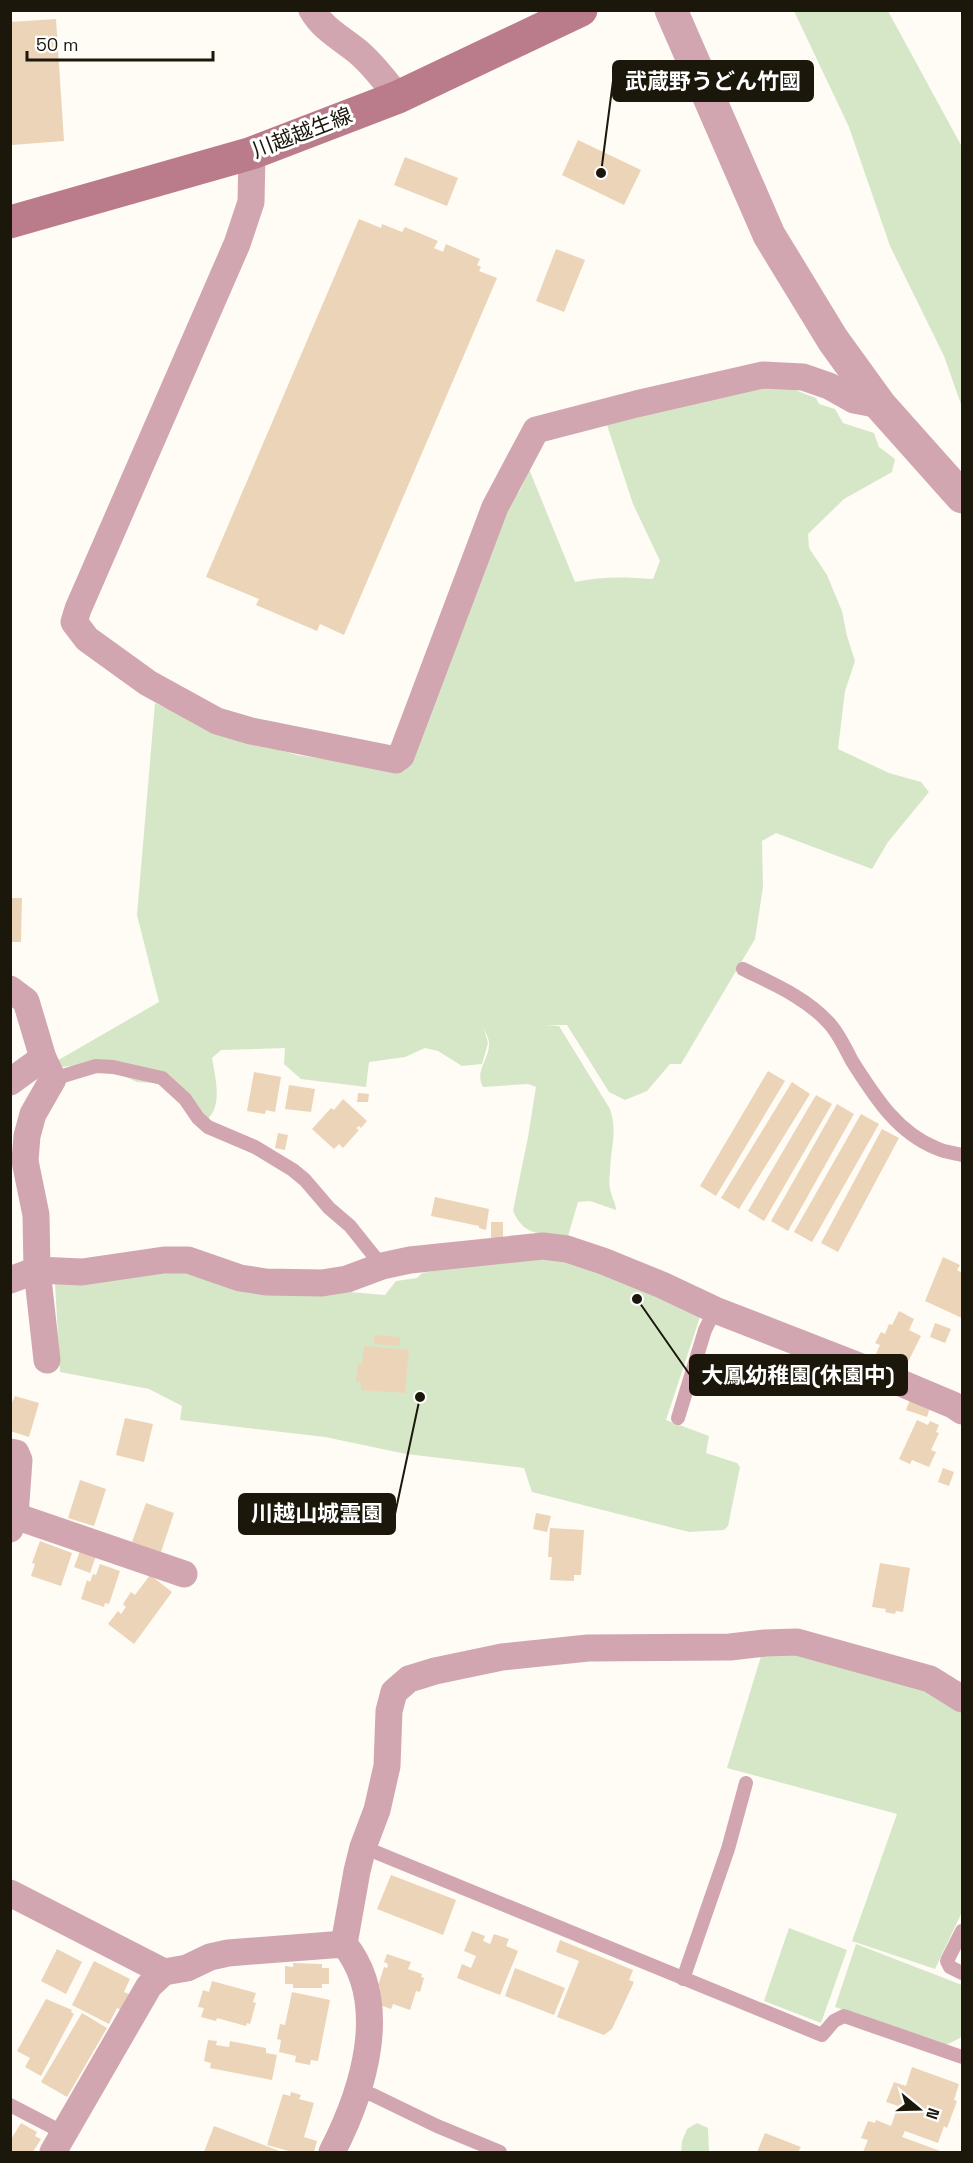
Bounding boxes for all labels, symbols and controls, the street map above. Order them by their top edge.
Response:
scale bar [27,24,213,62]
text: 50 m [36,33,78,56]
callout: 武蔵野うどん竹國 [613,61,813,101]
text: 武蔵野うどん竹國 [625,67,801,95]
street label: 川越越生線 [248,101,356,164]
callout: 大鳳幼稚園(休園中) [690,1355,907,1395]
text: 大鳳幼稚園(休園中) [701,1361,895,1389]
callout: 川越山城霊園 [239,1494,395,1534]
text: 川越山城霊園 [251,1499,383,1527]
north arrow [889,2079,949,2139]
text: N [921,2105,944,2122]

